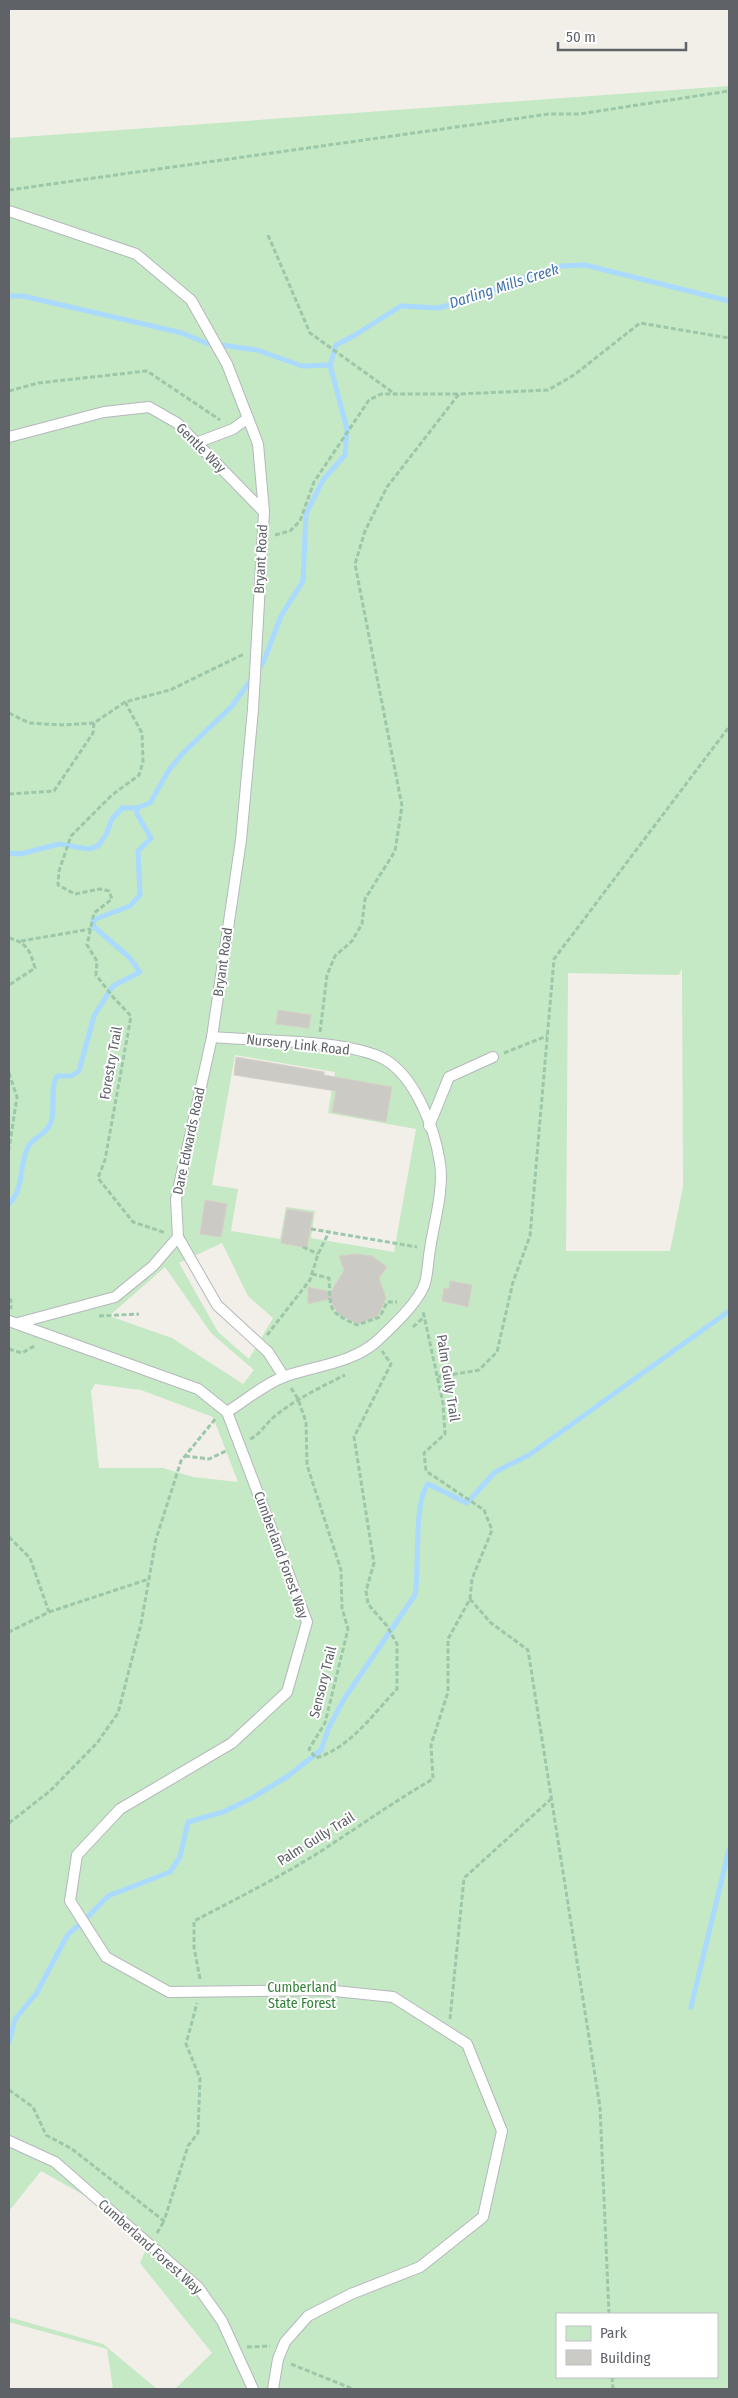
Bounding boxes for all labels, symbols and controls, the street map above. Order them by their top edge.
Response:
scale bar [558,20,686,52]
text: 50 m [566,28,596,46]
water label: Darling Mills Creek [447,260,562,312]
street label: Gentle Way [173,420,230,477]
street label: Bryant Road [251,524,271,594]
street label: Bryant Road [210,926,236,998]
street label: Forestry Trail [96,1025,126,1101]
street label: Nursery Link Road [246,1031,350,1059]
street label: Dare Edwards Road [169,1086,209,1196]
street label: Palm Gully Trail [433,1333,463,1423]
street label: Cumberland Forest Way [250,1489,312,1622]
street label: Sensory Trail [306,1644,340,1720]
street label: Palm Gully Trail [274,1808,358,1869]
park label: Cumberland State Forest [267,1979,337,2012]
street label: Cumberland Forest Way [94,2196,206,2299]
legend [556,2313,718,2378]
text: Park [600,2324,627,2342]
text: Building [600,2349,651,2367]

